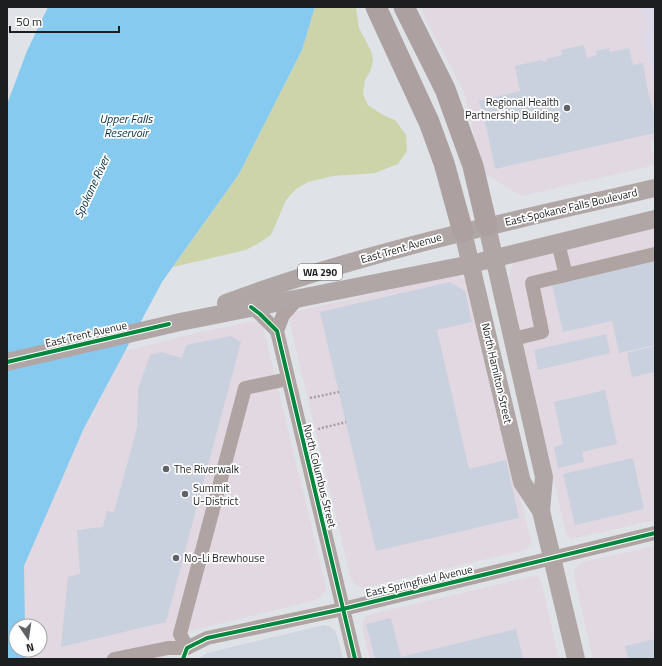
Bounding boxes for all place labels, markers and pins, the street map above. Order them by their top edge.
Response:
place label: Regional Health Partnership Building [465,94,559,123]
marker: Regional Health Partnership Building [562,103,572,113]
place label: The Riverwalk [174,461,240,477]
marker: The Riverwalk [161,464,171,474]
place label: Summit U-District [193,480,238,509]
marker: Summit U-District [180,489,190,499]
place label: No-Li Brewhouse [184,550,265,566]
marker: No-Li Brewhouse [171,553,181,563]

